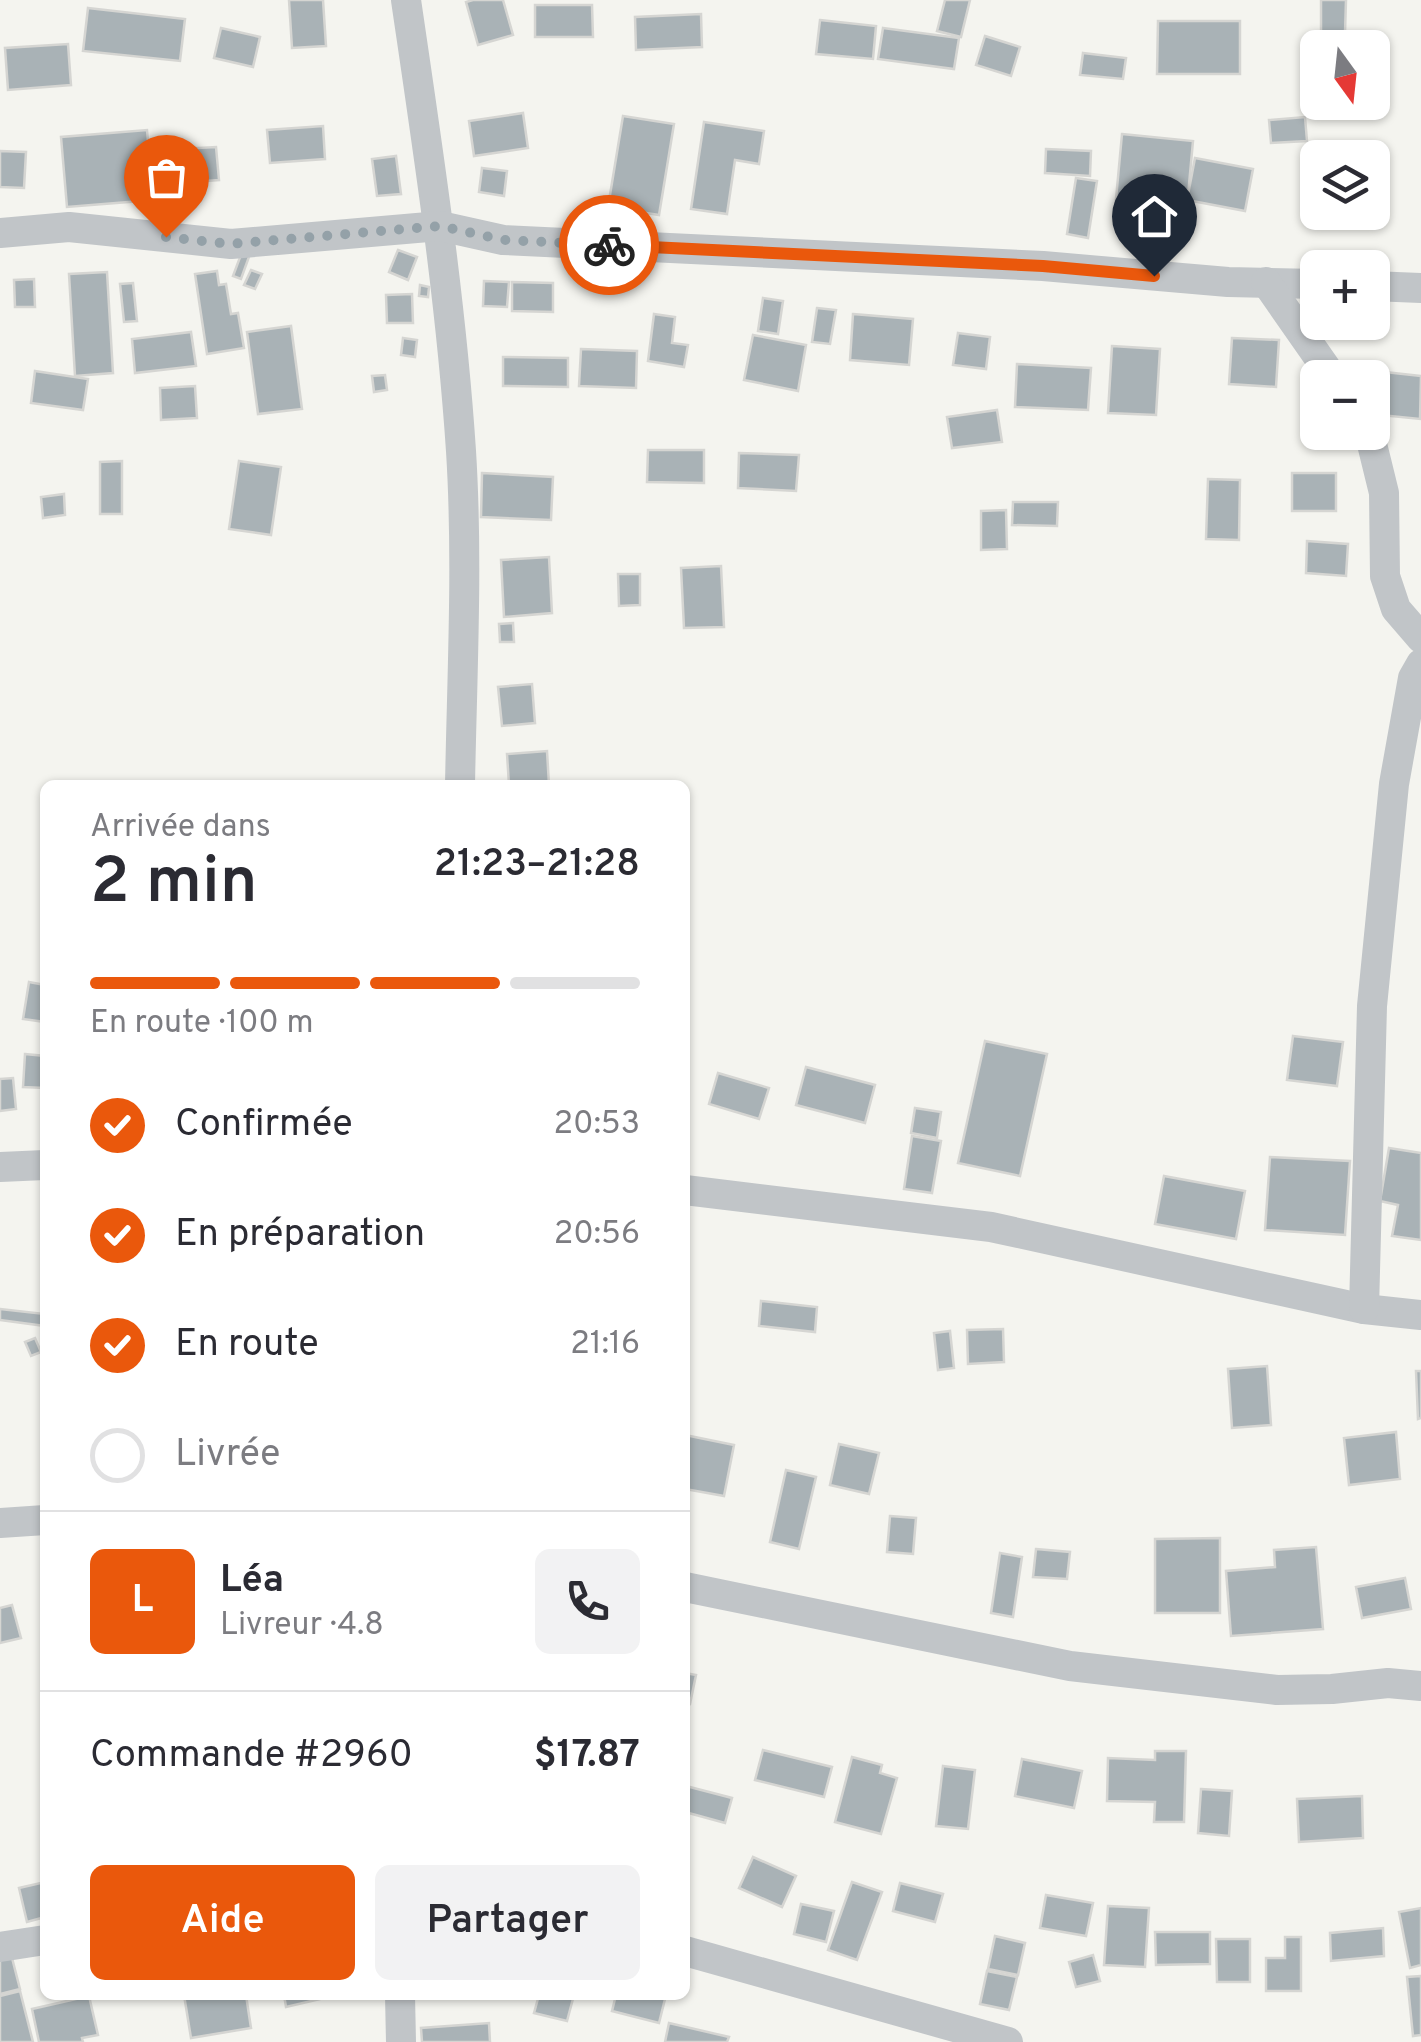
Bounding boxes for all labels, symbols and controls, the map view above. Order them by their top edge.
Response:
north arrow [1300,30,1390,120]
map controls [1300,30,1390,450]
pin [124,135,209,238]
button: layers [1300,140,1390,230]
icon: bag [139,150,194,205]
pin [1112,174,1197,277]
icon: home [1127,189,1182,244]
courier [559,195,659,295]
icon: bike [582,218,637,273]
button: + [1300,250,1390,340]
button: − [1300,360,1390,450]
text: Arrivée dans [90,808,271,848]
text: 21:23–21:28 [434,841,640,890]
text: 2 min [90,844,258,926]
text: En route · 100 m [90,1004,314,1044]
icon: check [90,1098,145,1153]
text: Confirmée [175,1101,353,1150]
text: 20:53 [554,1105,640,1145]
icon: check [90,1208,145,1263]
text: En préparation [175,1211,425,1260]
text: 20:56 [554,1215,640,1255]
icon: check [90,1318,145,1373]
text: En route [175,1321,319,1370]
text: 21:16 [570,1325,640,1365]
text: Livrée [175,1431,280,1480]
button: phone [535,1549,640,1654]
text: Léa [220,1557,284,1606]
text: L [132,1577,153,1626]
text: Livreur · 4.8 [220,1606,384,1646]
text: Commande #2960 [90,1732,413,1781]
text: $17.87 [534,1732,640,1781]
button: Aide [90,1865,355,1980]
button: Partager [375,1865,640,1980]

